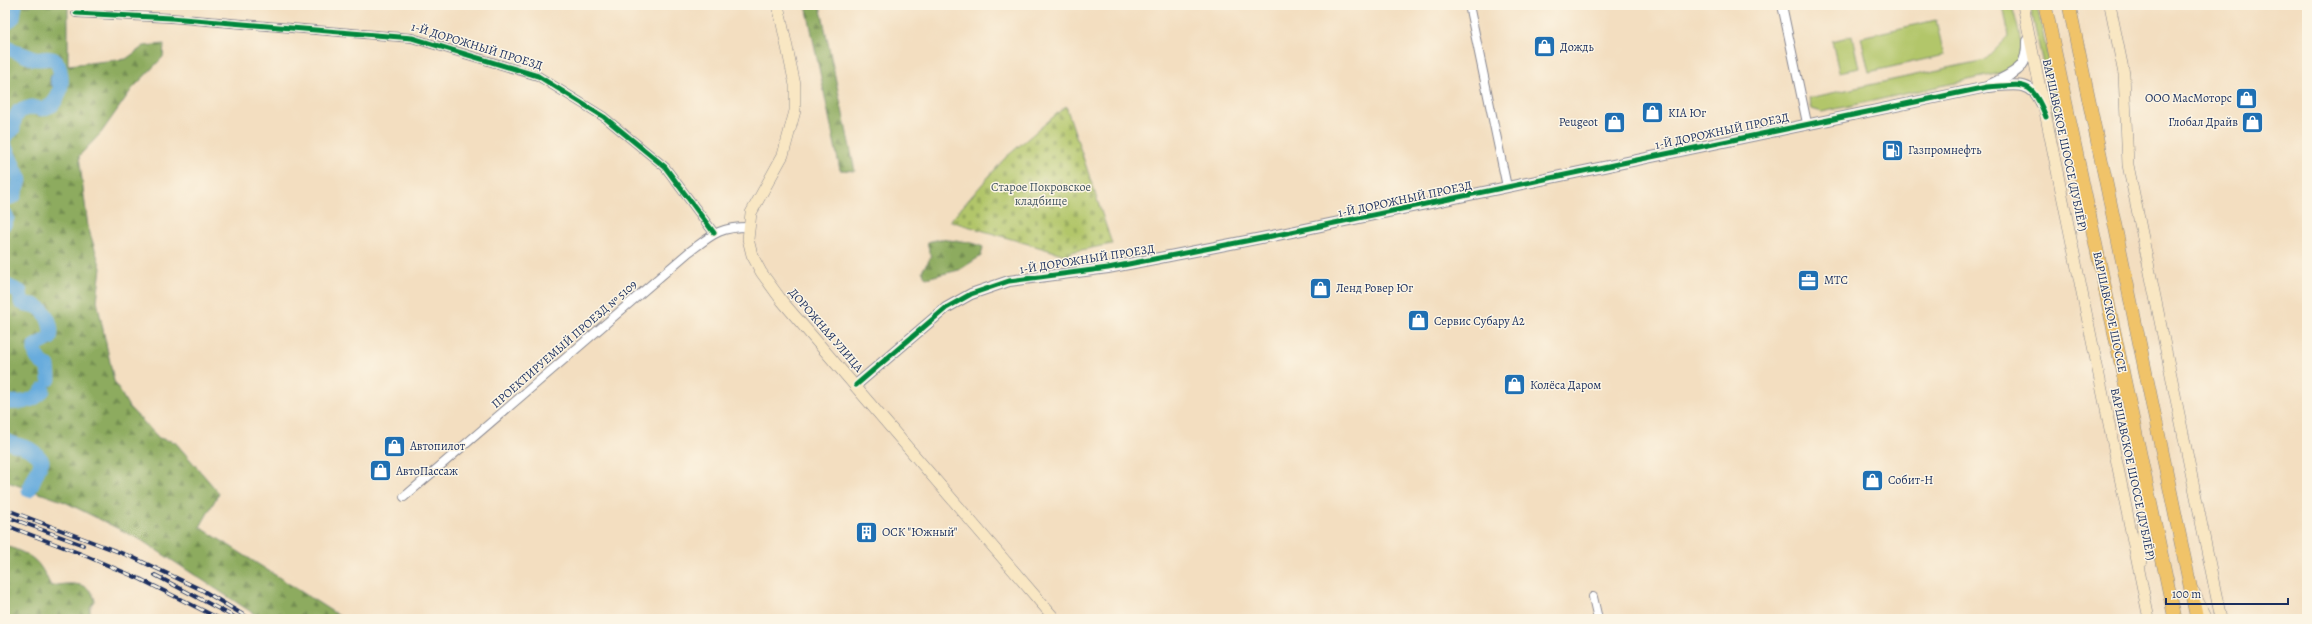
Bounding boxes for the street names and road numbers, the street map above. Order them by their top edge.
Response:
street label: 1-Й ДОРОЖНЫЙ ПРОЕЗД [409,18,545,74]
street label: ВАРШАВСКОЕ ШОССЕ (ДУБЛЁР) [2039,57,2091,233]
street label: 1-Й ДОРОЖНЫЙ ПРОЕЗД [1654,109,1791,153]
street label: 1-Й ДОРОЖНЫЙ ПРОЕЗД [1337,177,1474,221]
street label: 1-Й ДОРОЖНЫЙ ПРОЕЗД [1018,240,1156,278]
street label: ВАРШАВСКОЕ ШОССЕ [2089,250,2131,374]
street label: ПРОЕКТИРУЕМЫЙ ПРОЕЗД № 5109 [488,276,640,412]
street label: ДОРОЖНАЯ УЛИЦА [785,285,868,376]
street label: ВАРШАВСКОЕ ШОССЕ (ДУБЛЁР) [2107,386,2159,562]

